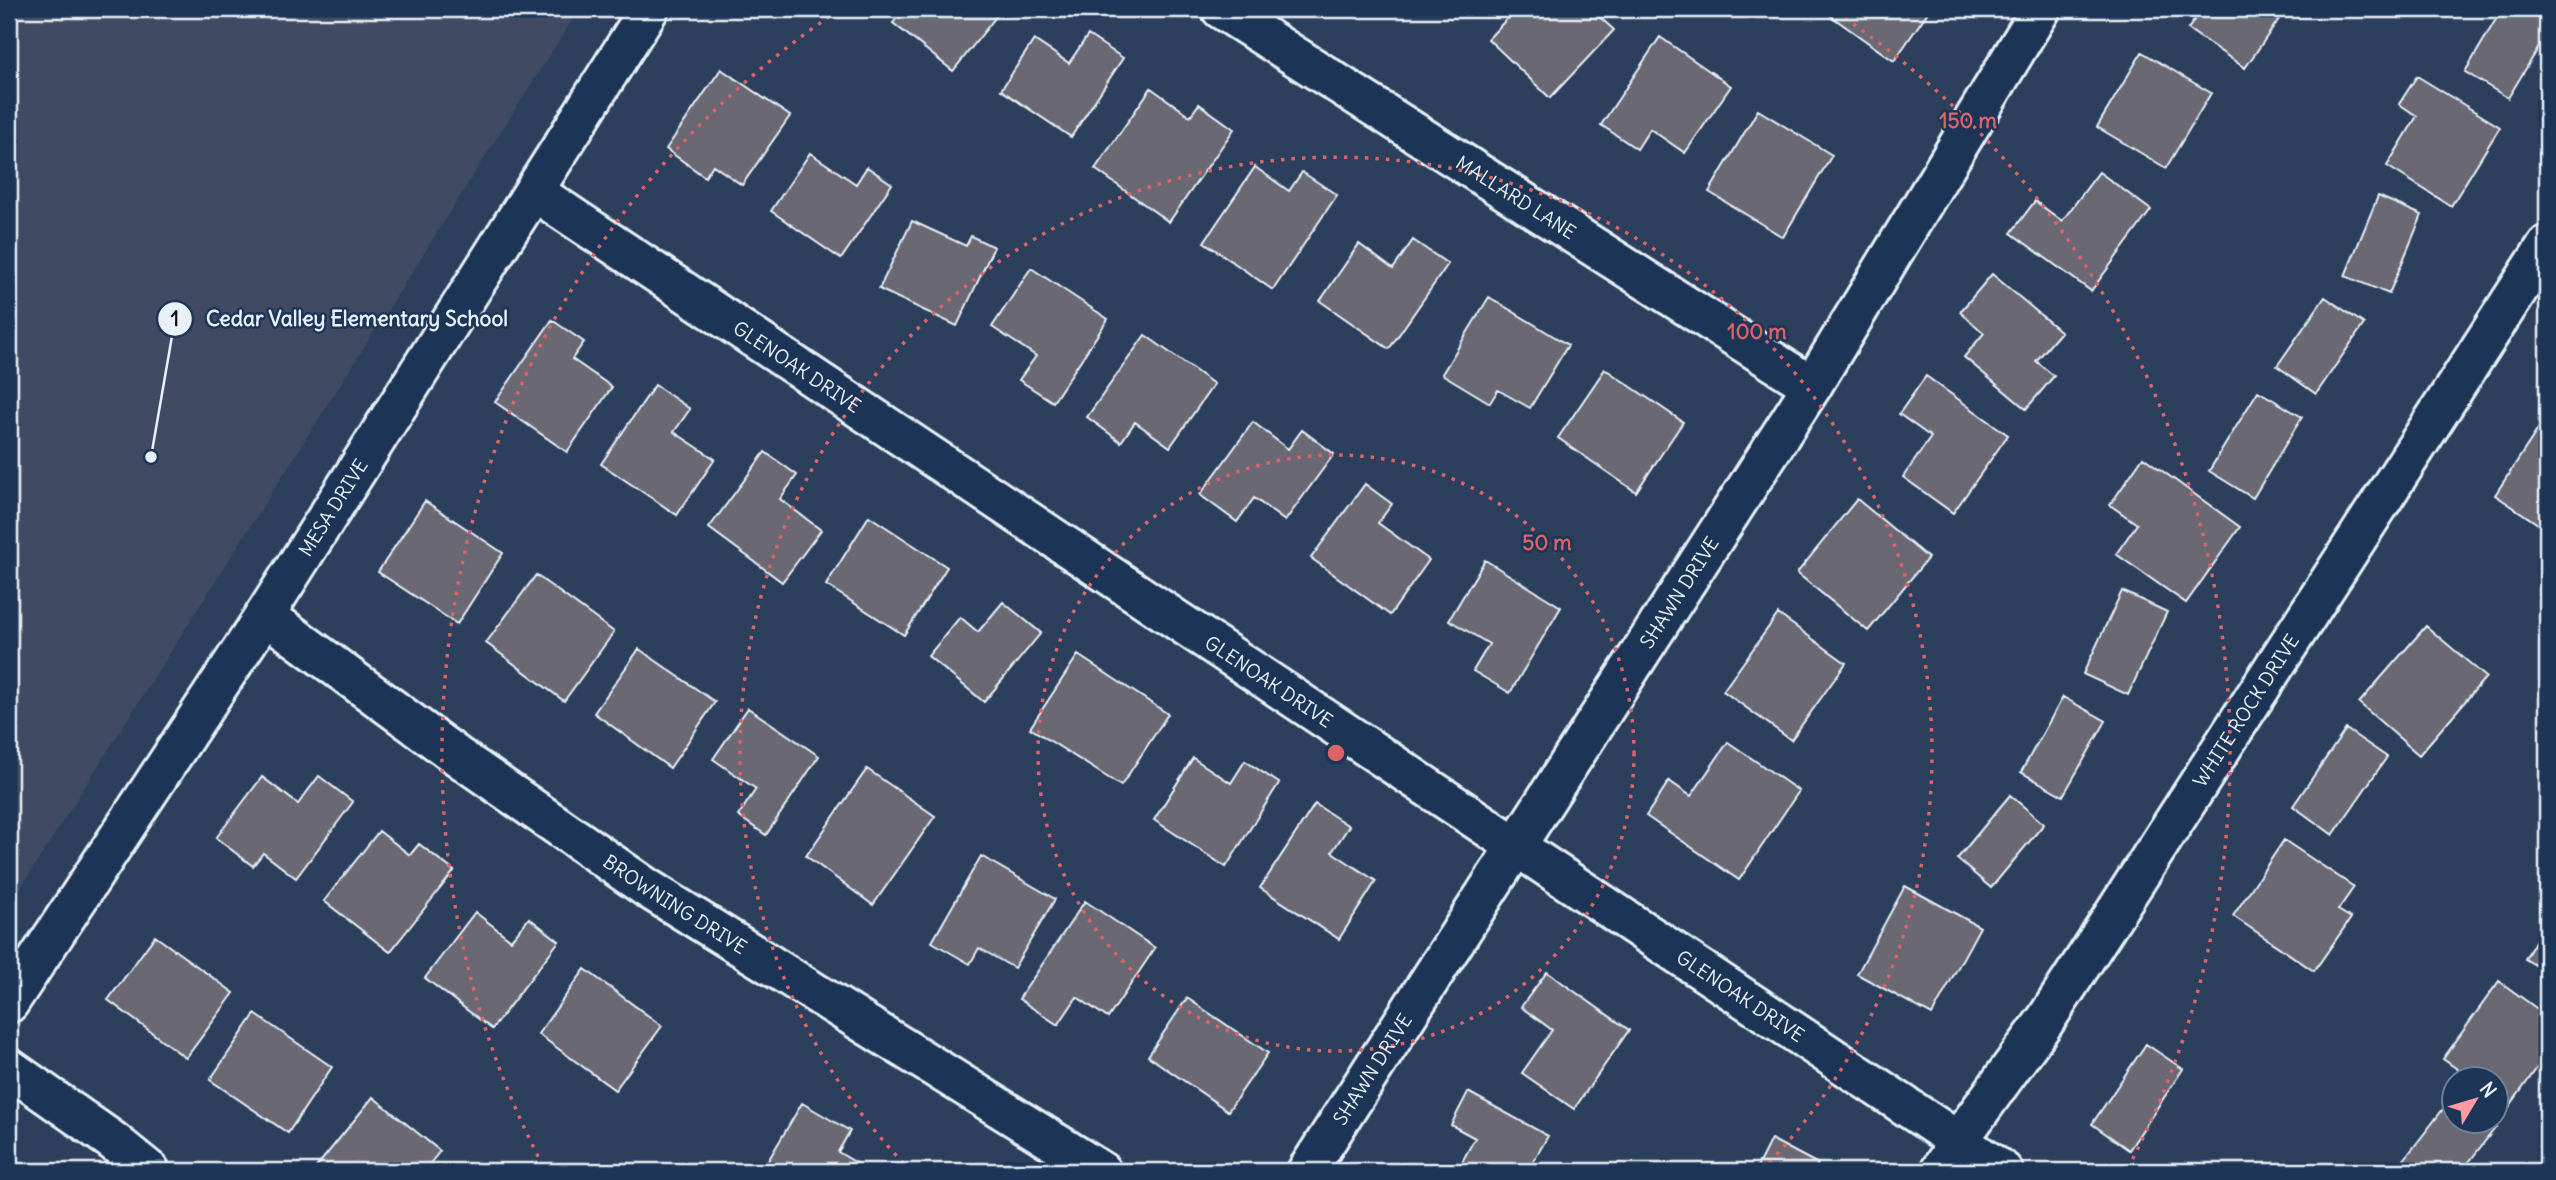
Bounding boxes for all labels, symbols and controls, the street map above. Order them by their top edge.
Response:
text: 150 m [1939,107,1997,134]
street label: MALLARD LANE [1452,150,1580,244]
callout: Cedar Valley Elementary School [157,298,522,340]
text: 1 [171,305,179,332]
text: Cedar Valley Elementary School [206,305,508,332]
street label: GLENOAK DRIVE [729,316,866,418]
text: 100 m [1727,318,1787,345]
street label: MESA DRIVE [293,454,373,561]
text: 50 m [1522,529,1572,556]
street label: SHAWN DRIVE [1635,532,1724,653]
street label: GLENOAK DRIVE [1200,630,1337,733]
street label: WHITE ROCK DRIVE [2188,630,2304,791]
centre of rings [1324,741,1348,765]
street label: BROWNING DRIVE [599,849,751,959]
street label: GLENOAK DRIVE [1672,945,1809,1047]
street label: SHAWN DRIVE [1328,1009,1417,1129]
north arrow [2440,1064,2510,1134]
text: N [2475,1077,2502,1102]

